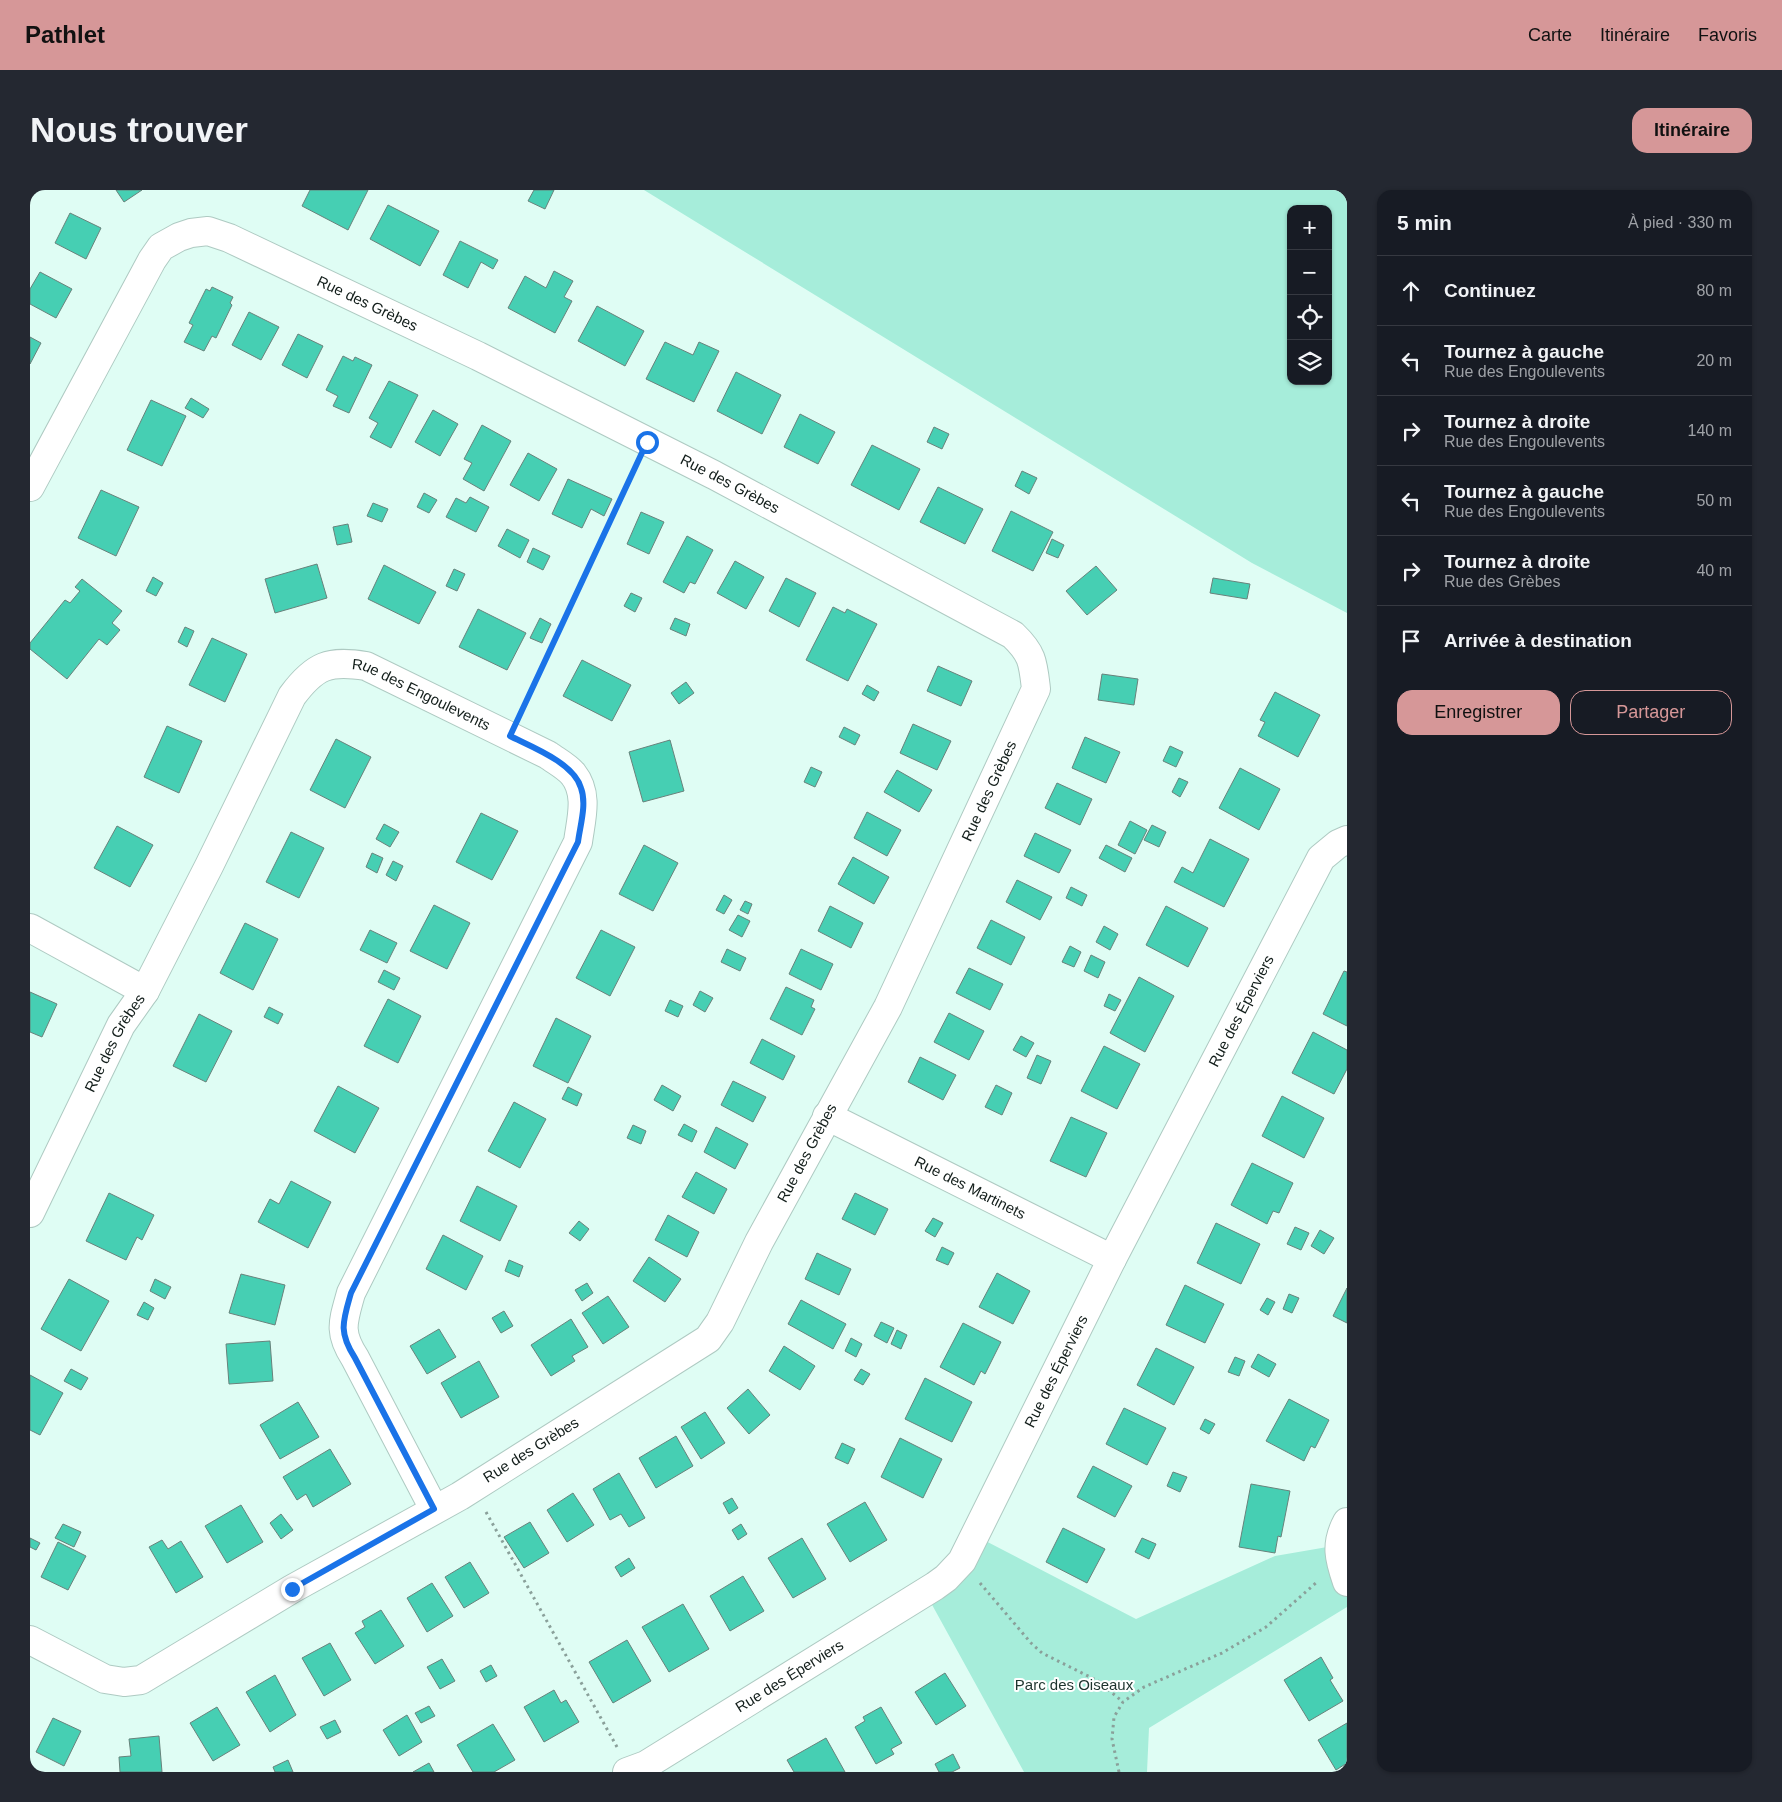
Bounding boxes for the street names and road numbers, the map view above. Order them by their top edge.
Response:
street label: Rue des Grèbes [314,272,420,334]
street label: Rue des Grèbes [678,451,782,516]
street label: Rue des Engoulevents [351,655,493,733]
street label: Rue des Grèbes [958,738,1019,844]
street label: Rue des Éperviers [1205,952,1277,1069]
street label: Rue des Grèbes [81,991,148,1095]
street label: Rue des Grèbes [773,1101,840,1205]
street label: Rue des Martinets [912,1152,1028,1222]
street label: Rue des Éperviers [1021,1312,1091,1430]
street label: Rue des Grèbes [480,1413,582,1486]
street label: Rue des Éperviers [732,1636,846,1715]

